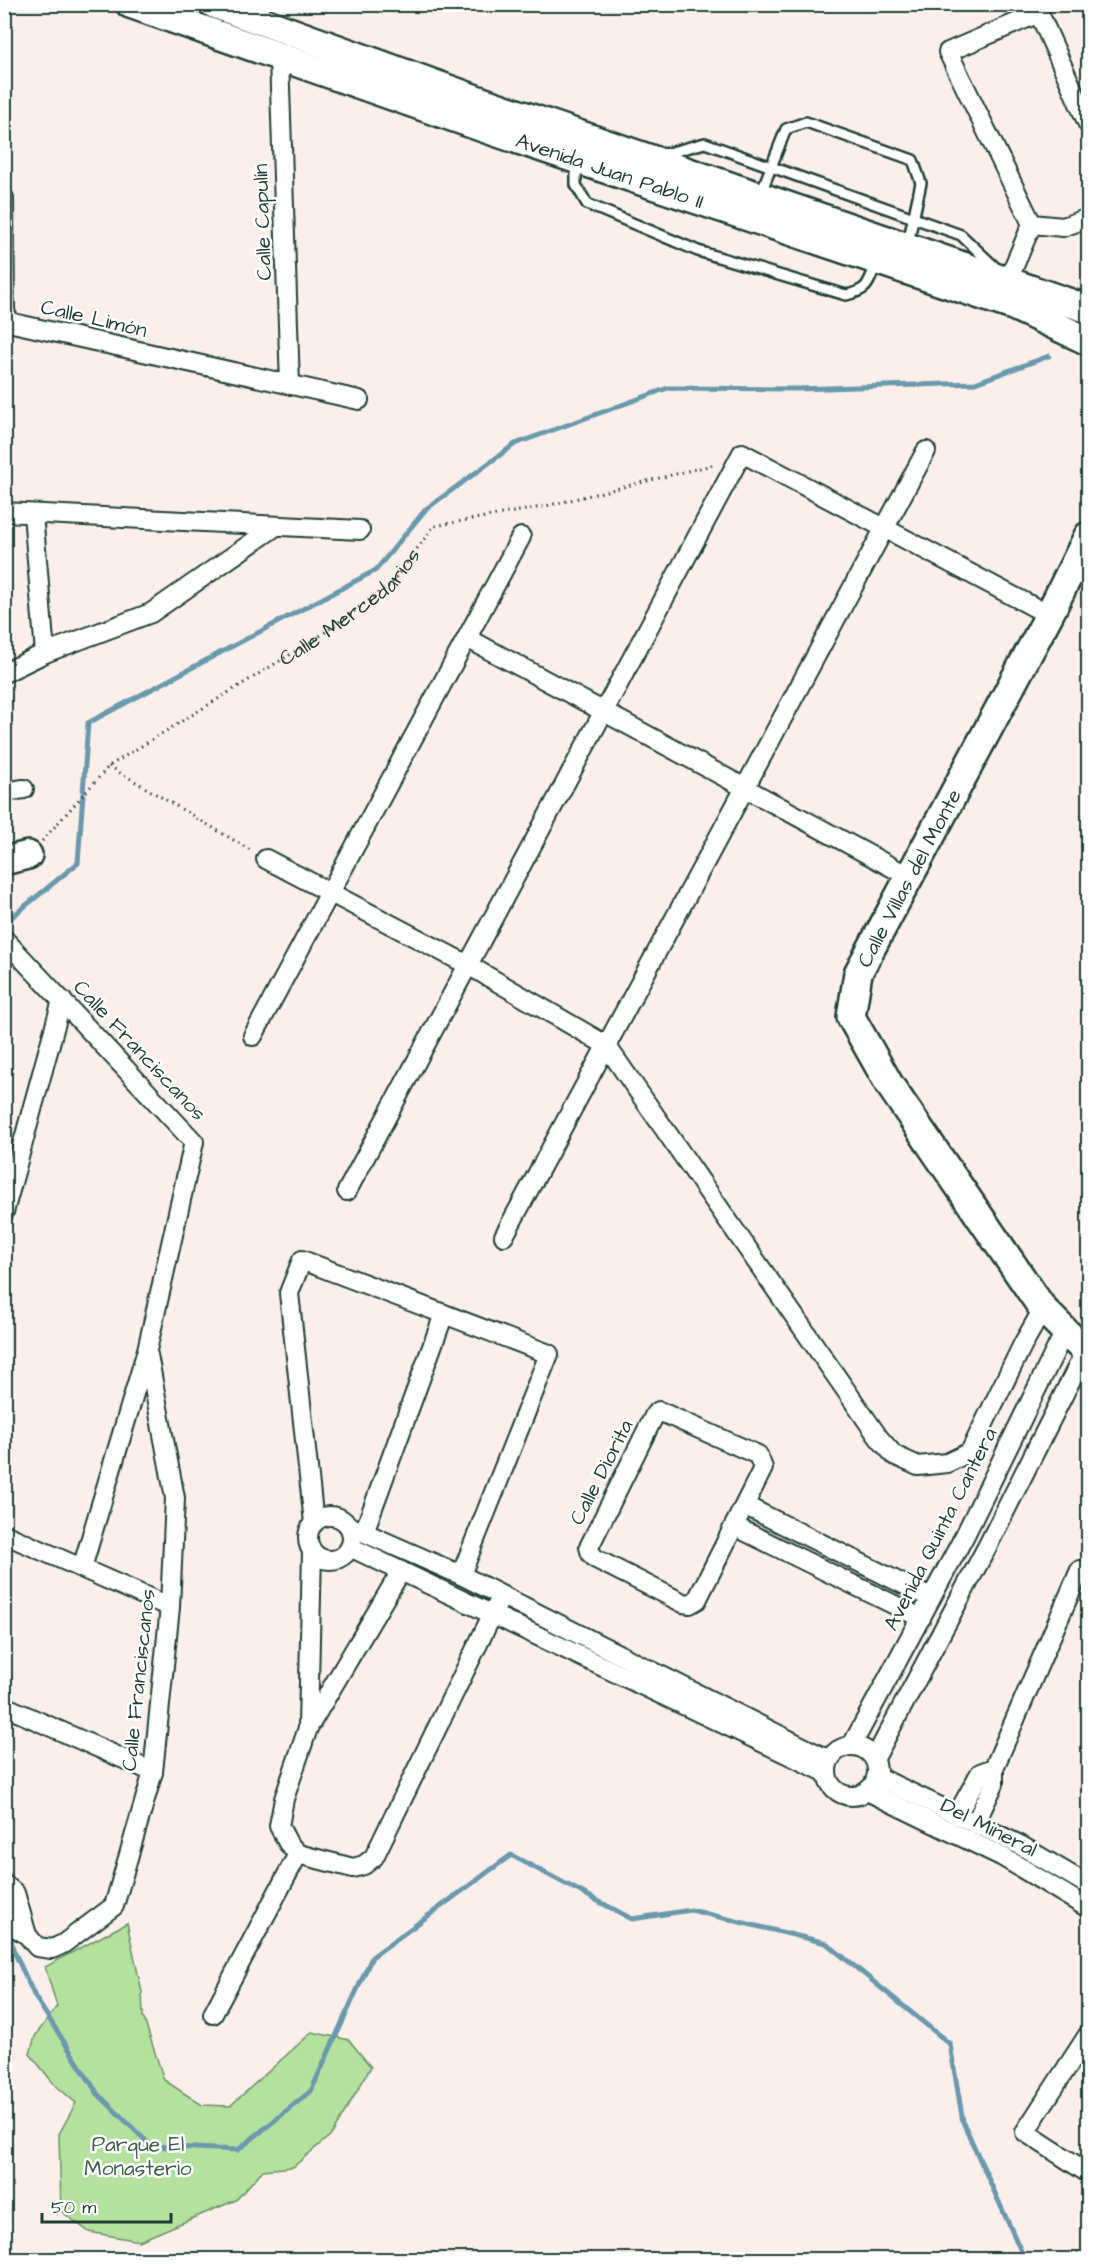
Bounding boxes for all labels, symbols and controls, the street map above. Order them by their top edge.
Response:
street label: Avenida Juan Pablo II [512,126,707,216]
street label: Calle Capulín [246,163,280,281]
street label: Calle Limón [38,292,150,345]
street label: Calle Mercedarios [273,542,428,673]
street label: Calle Villas del Monte [850,784,969,972]
street label: Calle Franciscanos [67,974,213,1127]
street label: Calle Diorita [563,1414,640,1530]
street label: Avenida Quinta Cantera [877,1422,1004,1636]
street label: Calle Franciscanos [115,1587,162,1773]
street label: Del Mineral [936,1791,1042,1864]
park label: Parque El Monasterio [84,2130,192,2183]
scale bar [42,2186,171,2224]
text: 50 m [51,2195,96,2220]

